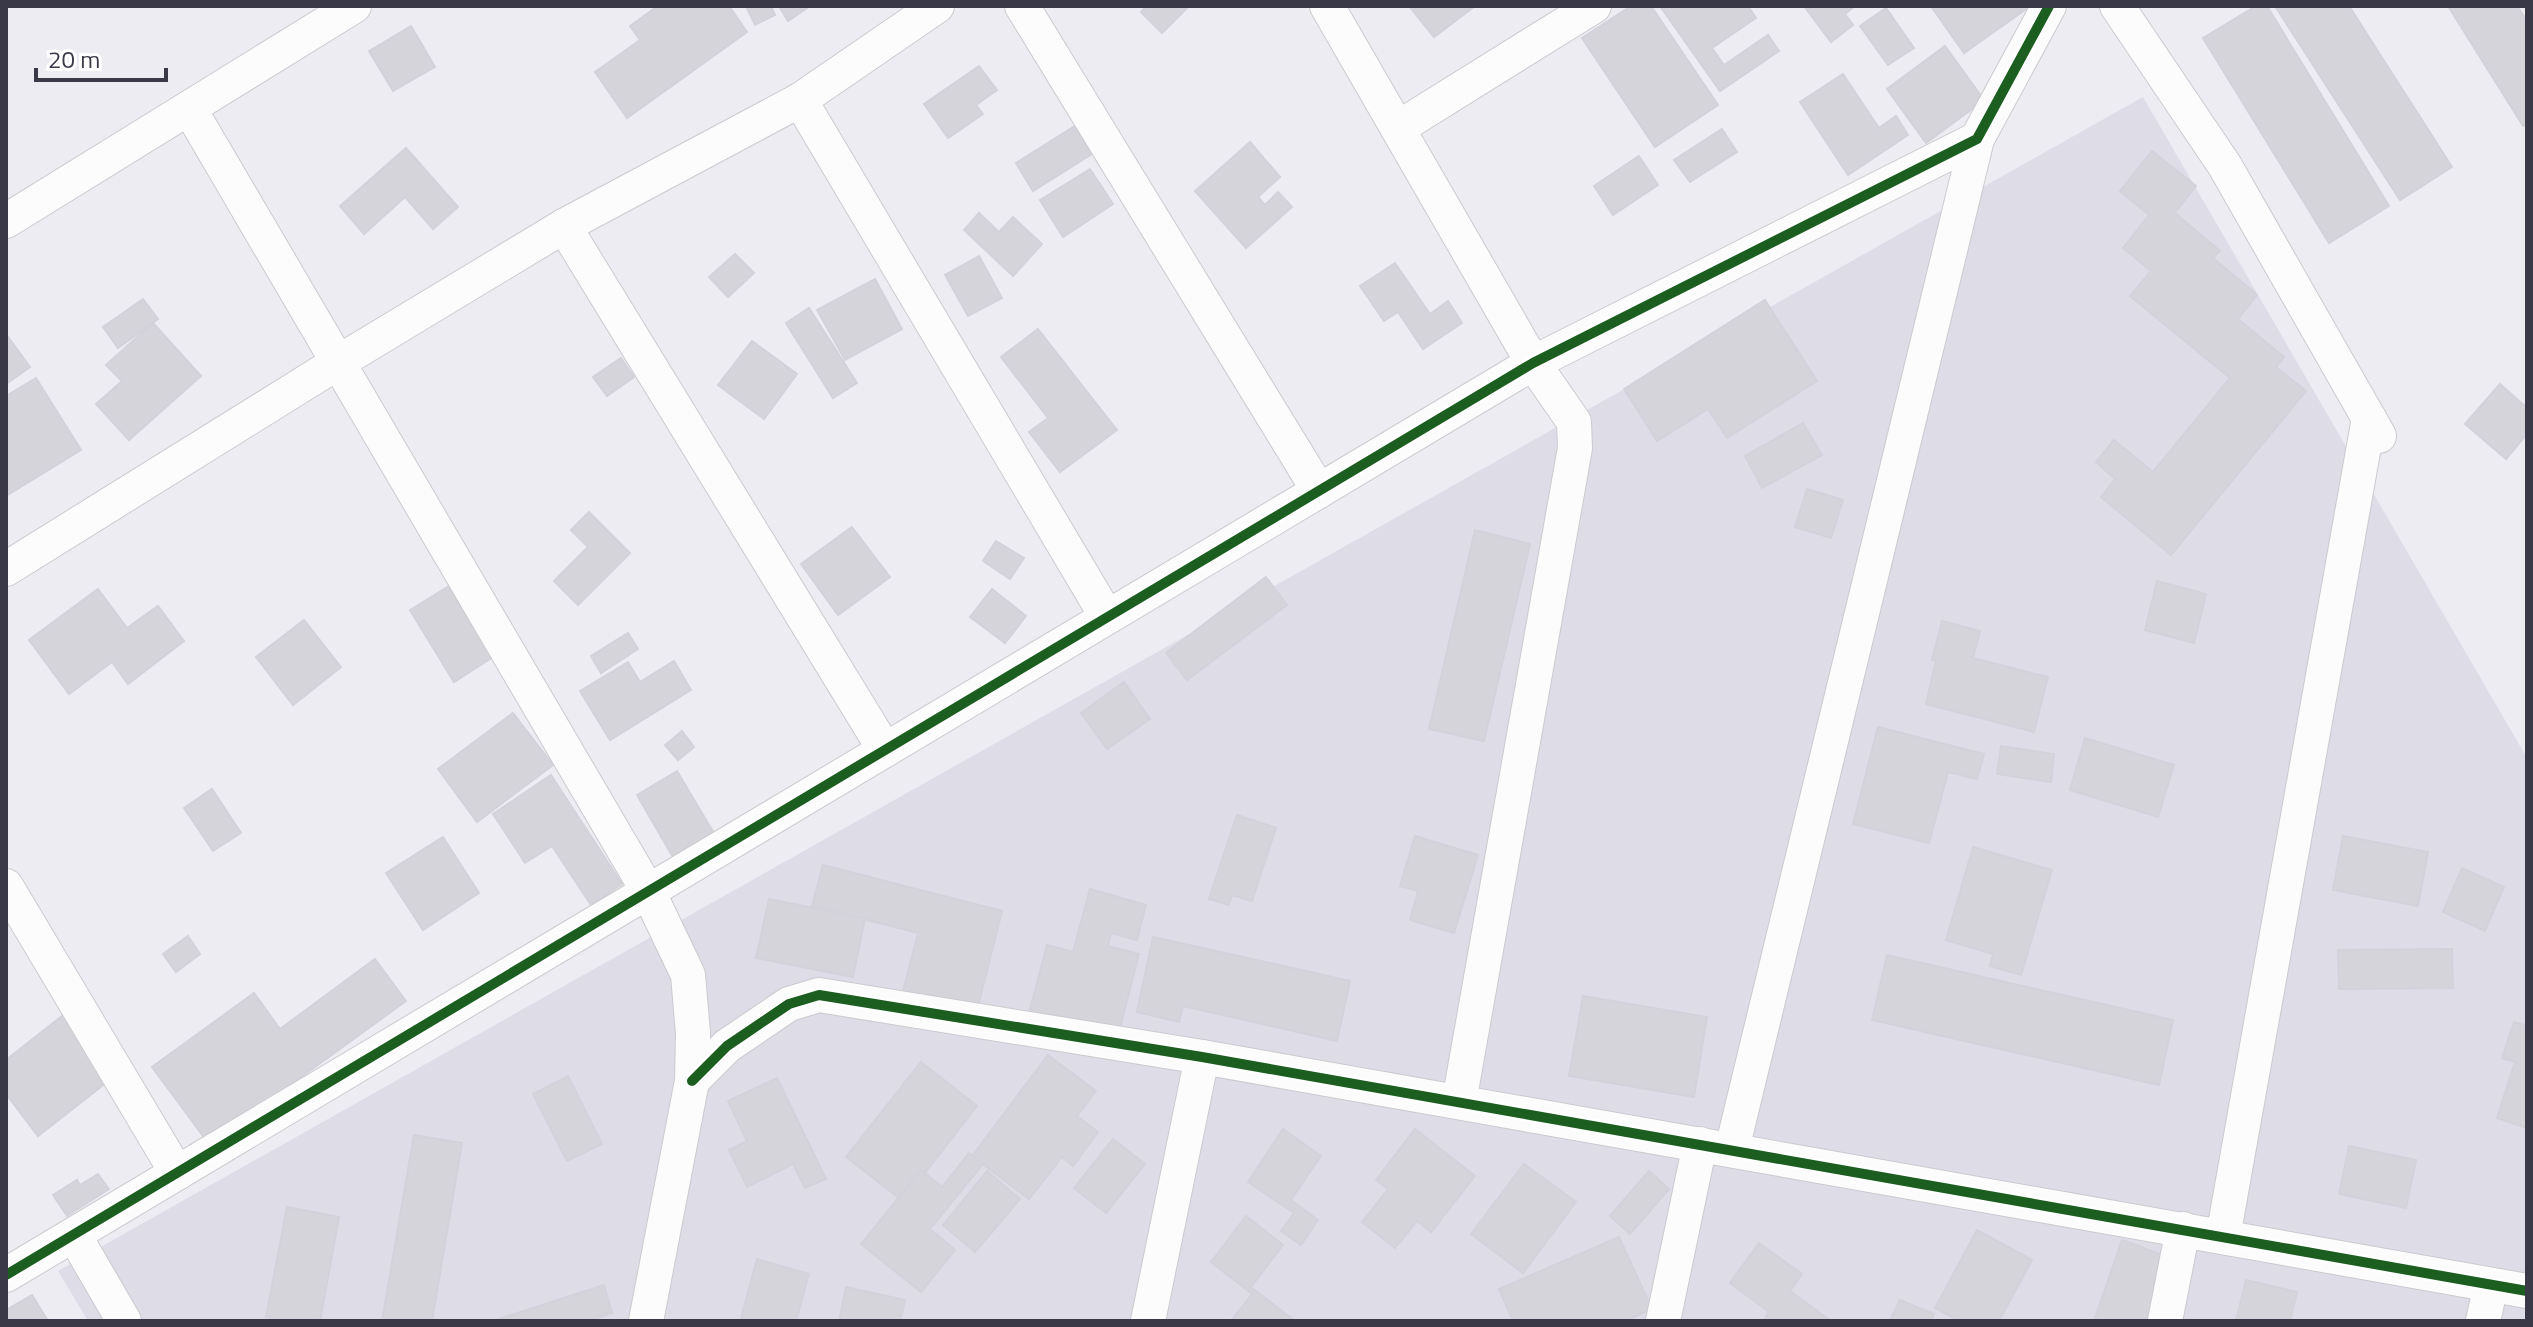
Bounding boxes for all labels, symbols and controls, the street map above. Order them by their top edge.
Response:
scale bar [36,32,166,82]
text: 20 m [48,41,100,77]

